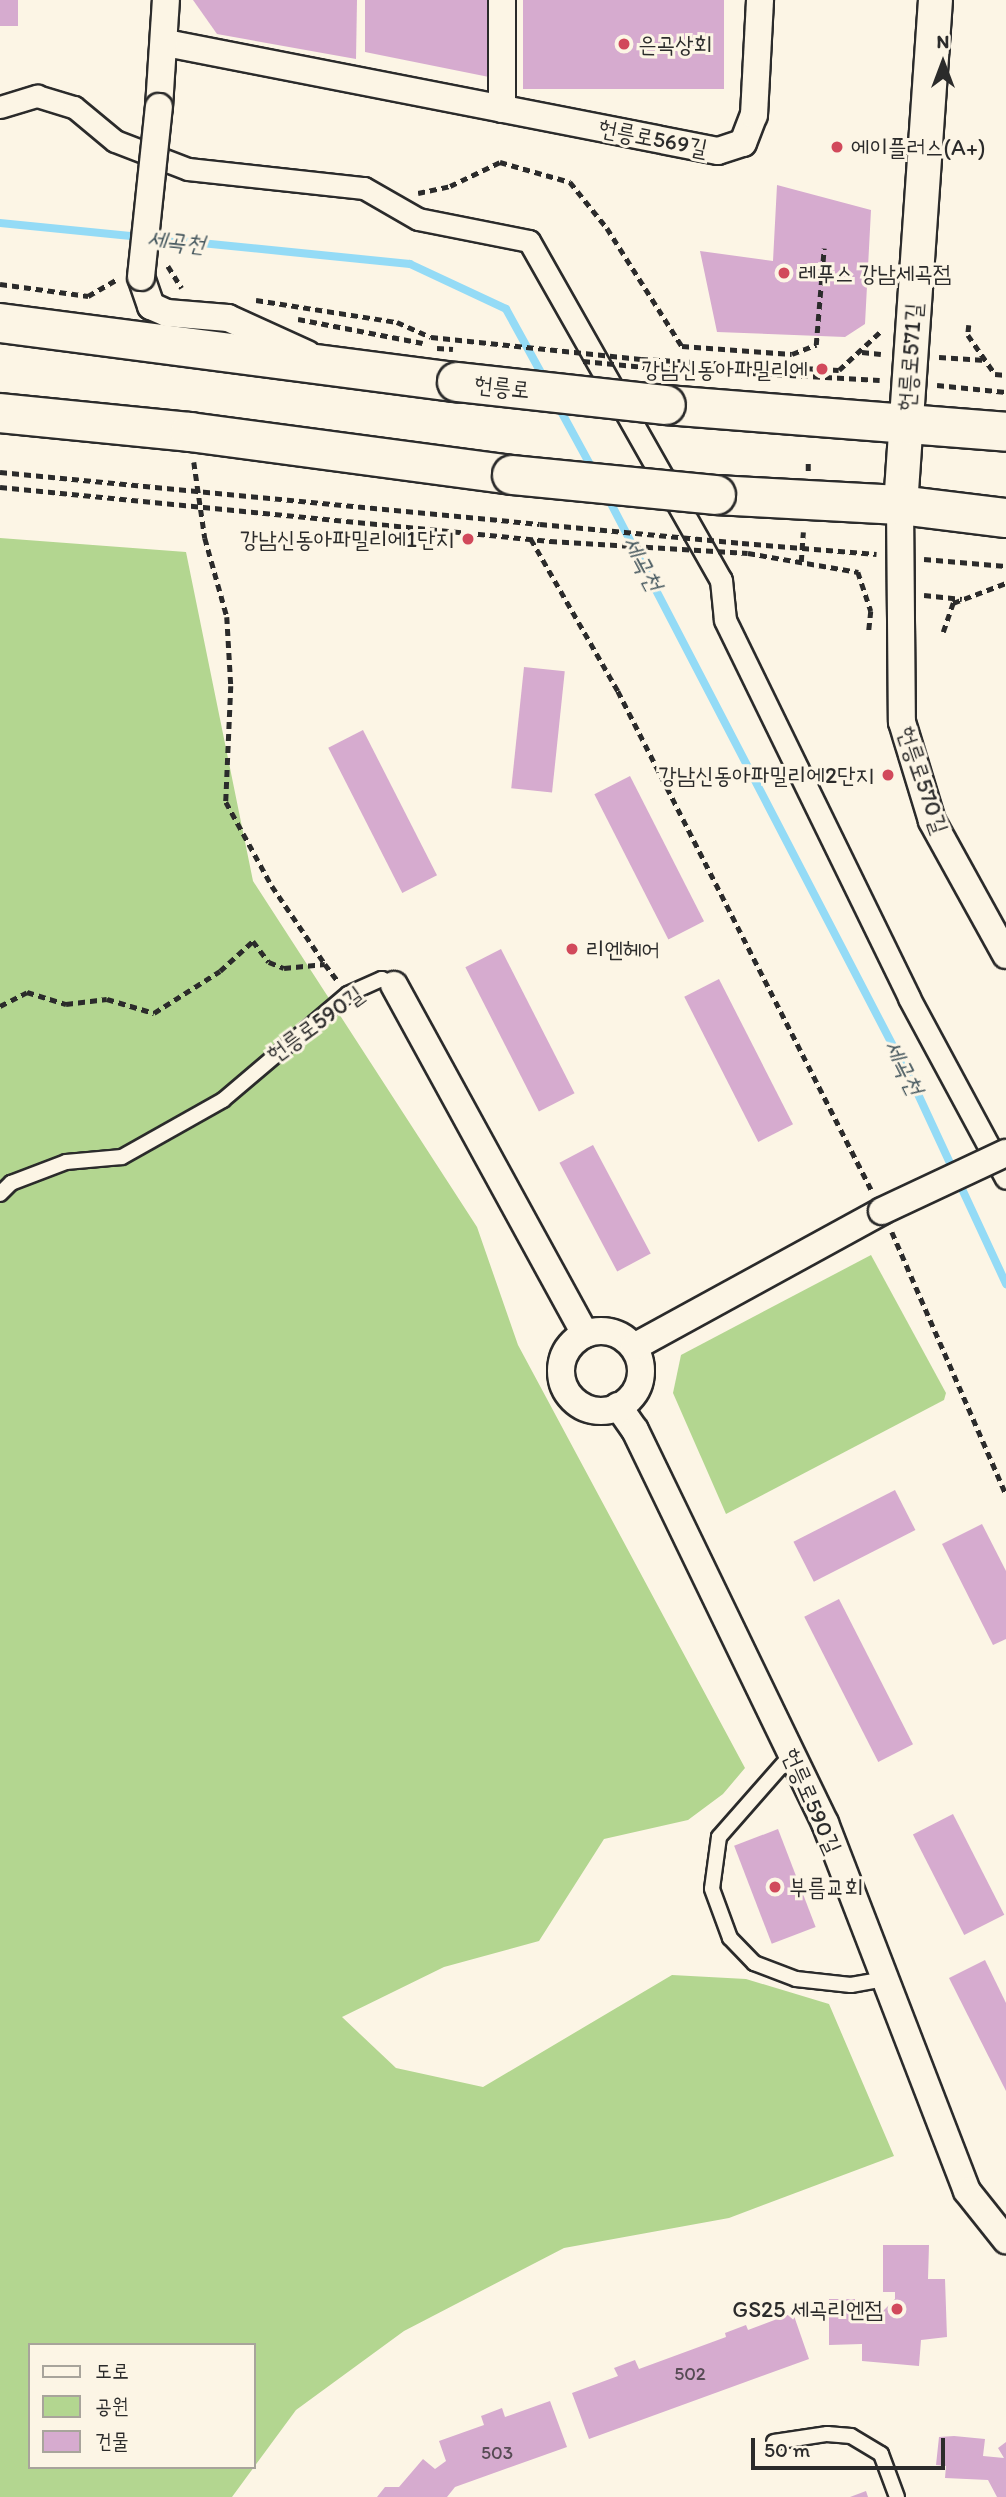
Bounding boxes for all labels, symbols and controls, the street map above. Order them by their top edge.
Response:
north arrow [908,28,978,98]
place label: 은곡상회 [638,30,712,58]
text: N [937,30,949,53]
marker: 은곡상회 [616,36,632,52]
street label: 헌릉로569길 [596,114,710,162]
place label: 에이플러스(A+) [851,133,986,161]
marker: 에이플러스(A+) [829,139,845,155]
water label: 세곡천 [146,224,206,258]
place label: 레푸스 강남세곡점 [798,259,951,287]
marker: 레푸스 강남세곡점 [776,265,792,281]
street label: 헌릉로571길 [892,302,928,412]
place label: 강남신동아파밀리에 [641,355,808,383]
marker: 강남신동아파밀리에 [814,361,830,377]
street label: 헌릉로 [473,370,531,404]
place label: 강남신동아파밀리에1단지 [240,525,454,553]
marker: 강남신동아파밀리에1단지 [460,531,476,547]
water label: 세곡천 [617,531,669,595]
street label: 헌릉로570길 [892,723,954,837]
place label: 강남신동아파밀리에2단지 [658,761,874,789]
marker: 강남신동아파밀리에2단지 [880,767,896,783]
place label: 리엔헤어 [586,935,660,963]
marker: 리엔헤어 [564,941,580,957]
street label: 헌릉로590길 [261,980,369,1068]
water label: 세곡천 [878,1035,930,1099]
street label: 헌릉로590길 [777,1744,847,1858]
place label: 부름교회 [789,1873,863,1901]
marker: 부름교회 [767,1879,783,1895]
place label: GS25 세곡리엔점 [732,2295,883,2323]
marker: GS25 세곡리엔점 [889,2301,905,2317]
legend [28,2343,256,2469]
text: 도로 [95,2358,129,2383]
house number: 502 [674,2363,706,2385]
text: 공원 [95,2393,129,2418]
scale bar [754,2424,948,2468]
text: 건물 [95,2428,129,2453]
text: 50 m [764,2437,810,2462]
house number: 503 [481,2442,513,2464]

